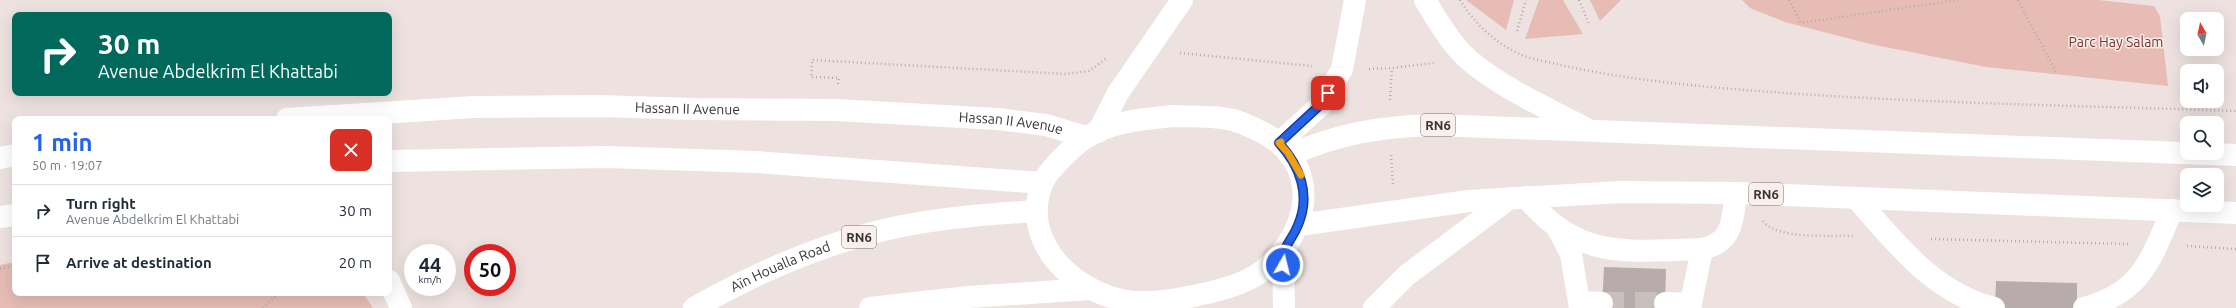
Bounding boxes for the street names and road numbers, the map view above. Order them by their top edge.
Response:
street label: Hassan II Avenue [635,99,740,117]
street label: Hassan II Avenue [958,109,1065,138]
road number: RN6 [1421,114,1455,136]
road number: RN6 [1749,183,1783,205]
road number: RN6 [842,226,876,248]
street label: Aïn Houalla Road [728,238,832,295]

